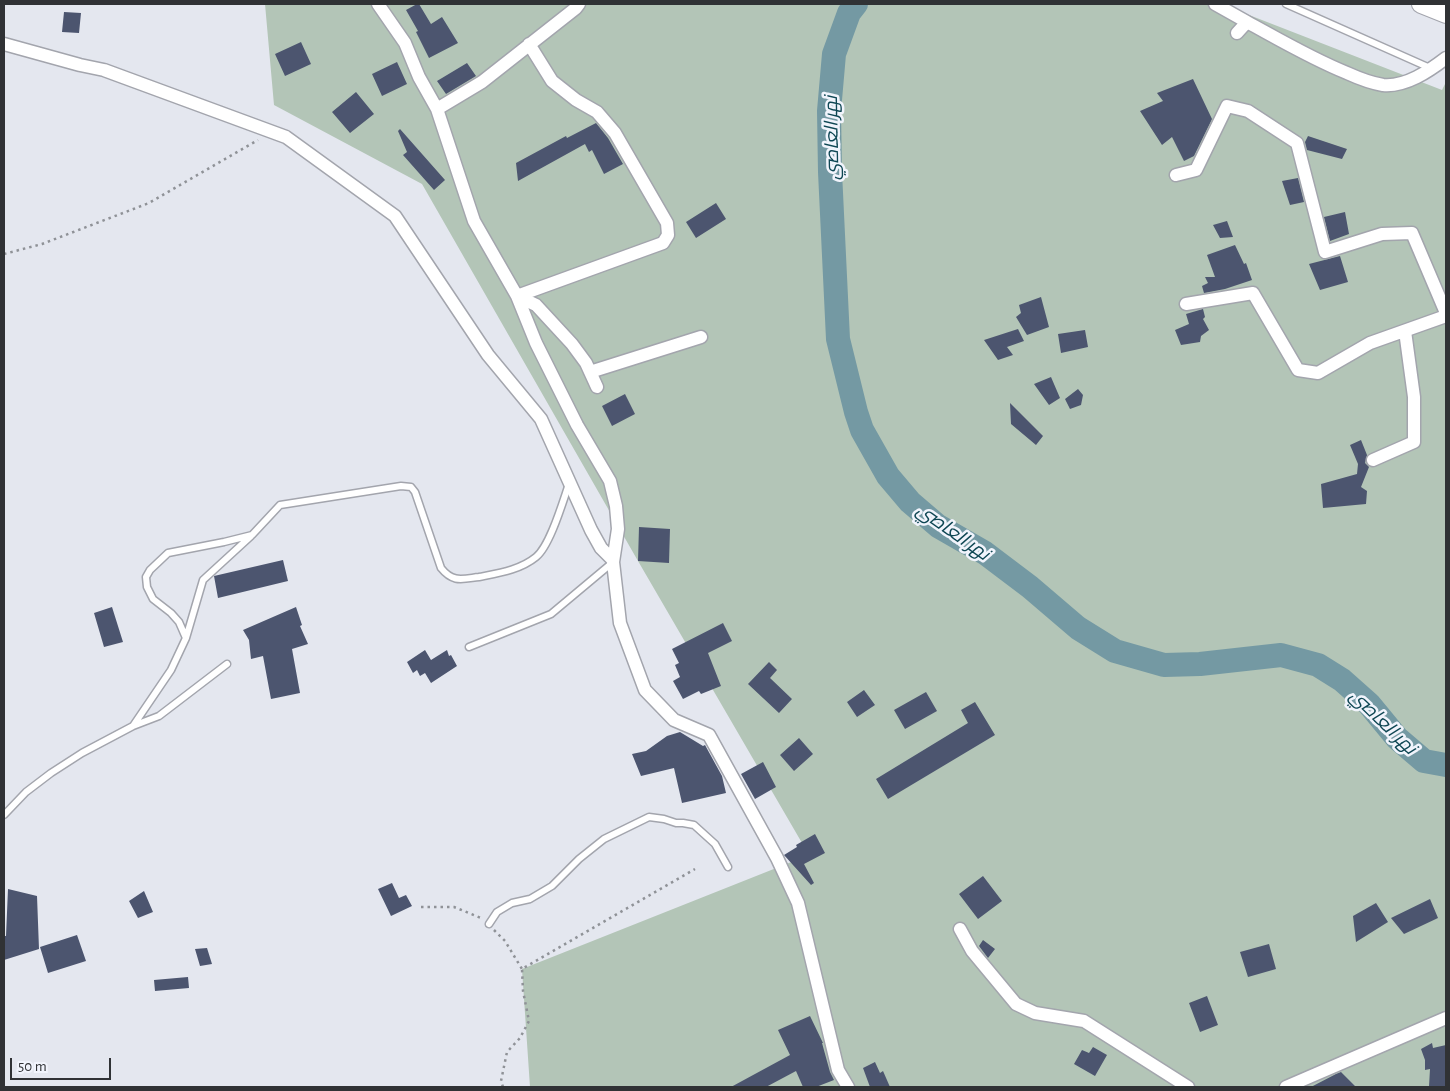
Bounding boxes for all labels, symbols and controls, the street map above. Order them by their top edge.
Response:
water label: نهر العاصي [820,96,844,180]
water label: نهر العاصي [912,498,994,566]
water label: نهر العاصي [1345,685,1421,759]
scale bar [12,1048,114,1080]
text: 50 m [18,1059,47,1074]

